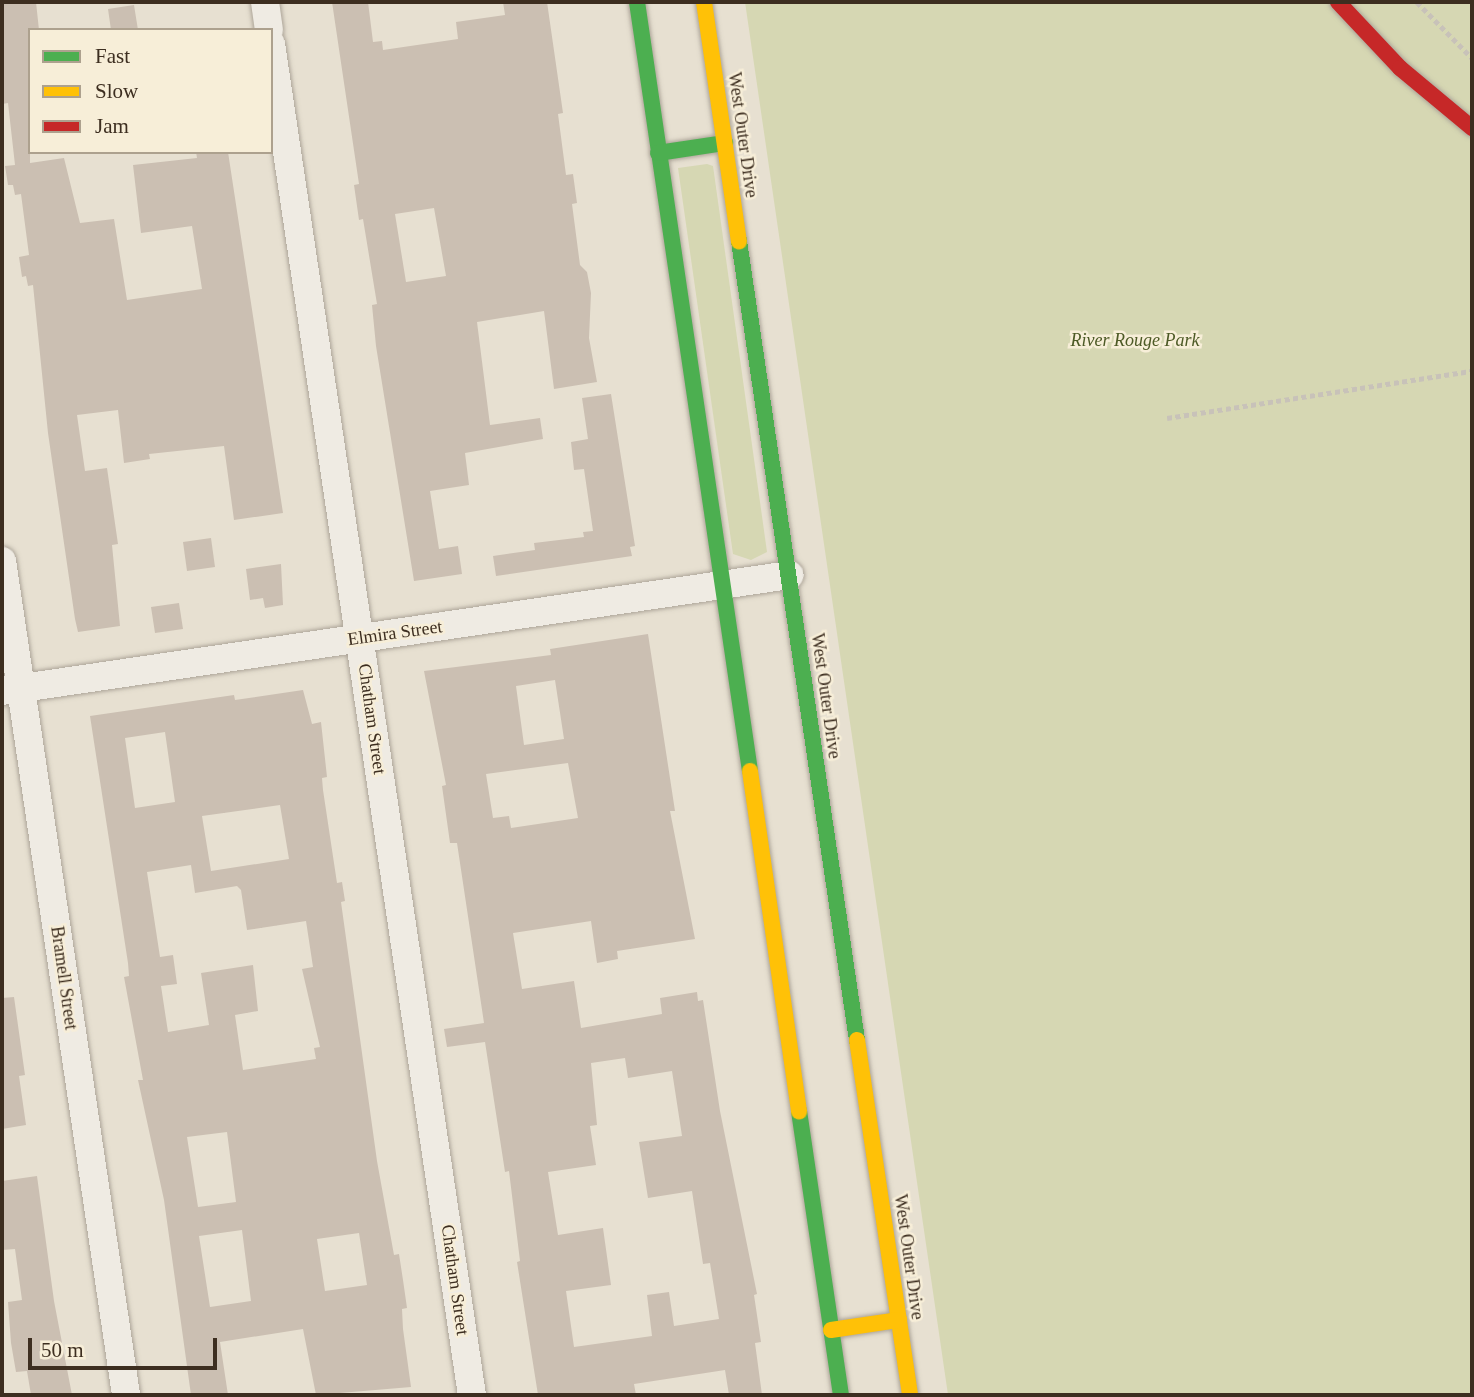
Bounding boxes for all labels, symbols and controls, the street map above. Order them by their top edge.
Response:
legend [28,28,273,154]
text: Fast [95,44,130,68]
street label: West Outer Drive [724,71,762,199]
text: Slow [95,79,138,103]
text: Jam [95,114,129,138]
park label: River Rouge Park [1071,329,1199,351]
street label: Elmira Street [346,616,444,650]
street label: West Outer Drive [807,632,845,760]
street label: Chatham Street [354,662,390,776]
street label: Bramell Street [46,925,82,1031]
street label: West Outer Drive [890,1193,928,1321]
street label: Chatham Street [437,1223,473,1337]
scale bar [32,1324,220,1368]
text: 50 m [41,1338,84,1362]

